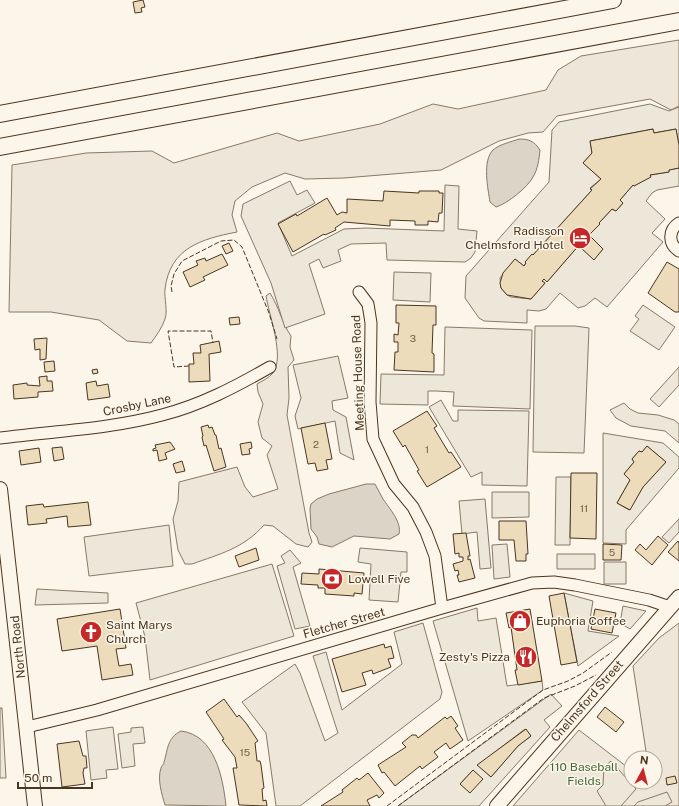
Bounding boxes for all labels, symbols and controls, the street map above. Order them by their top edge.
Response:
place label: Radisson Chelmsford Hotel [465,224,564,252]
hotel icon: Radisson Chelmsford Hotel [567,225,593,251]
street label: Meeting House Road [349,315,367,431]
house number: 3 [410,332,416,344]
street label: Crosby Lane [102,391,172,419]
house number: 2 [313,438,319,450]
house number: 1 [425,443,429,455]
house number: 11 [580,502,588,514]
house number: 5 [609,546,615,558]
bank icon: Lowell Five [319,566,345,592]
place label: Lowell Five [348,572,410,586]
street label: Fletcher Street [302,605,387,641]
shop icon: Euphoria Coffee [507,608,533,634]
place label: Euphoria Coffee [536,614,626,628]
street label: North Road [8,615,28,679]
place label: Saint Marys Church [106,618,172,646]
church icon: Saint Marys Church [78,619,104,645]
restaurant icon: Zesty's Pizza [513,644,539,670]
place label: Zesty's Pizza [439,650,510,664]
street label: Chelmsford Street [548,657,626,745]
house number: 15 [240,746,250,758]
north arrow [623,750,663,790]
text: N [639,754,649,767]
park label: 110 Baseball Fields [550,760,619,788]
scale bar [18,764,92,790]
text: 50 m [24,771,52,785]

